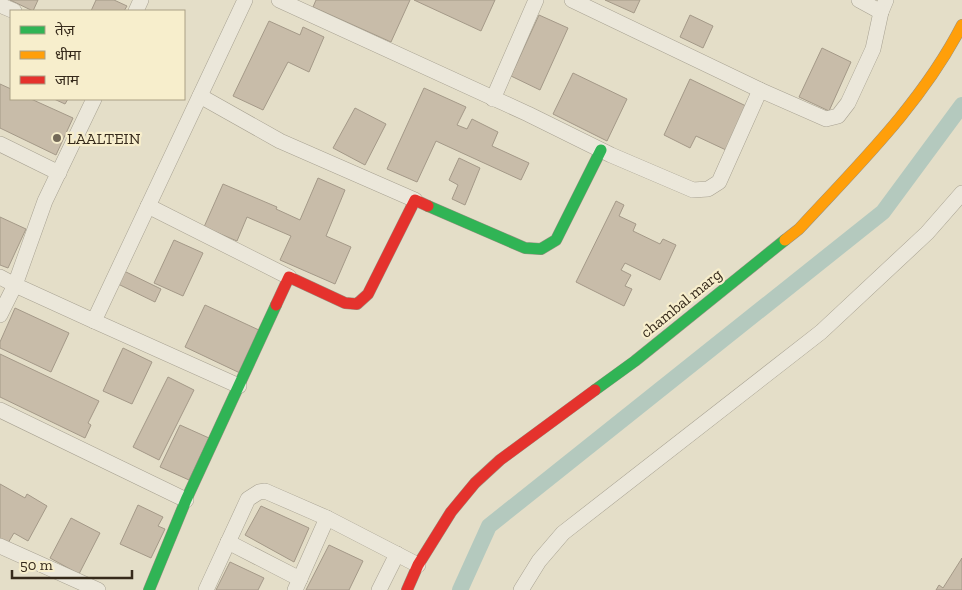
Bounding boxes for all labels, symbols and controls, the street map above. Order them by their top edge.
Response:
legend [10,10,185,100]
text: तेज़ [55,21,76,39]
text: धीमा [55,46,82,64]
text: जाम [55,71,80,89]
place label: LAALTEIN [67,129,141,148]
marker: LAALTEIN [51,132,63,144]
street label: chambal marg [637,264,726,342]
scale bar [12,548,132,580]
text: 50 m [20,556,53,574]

